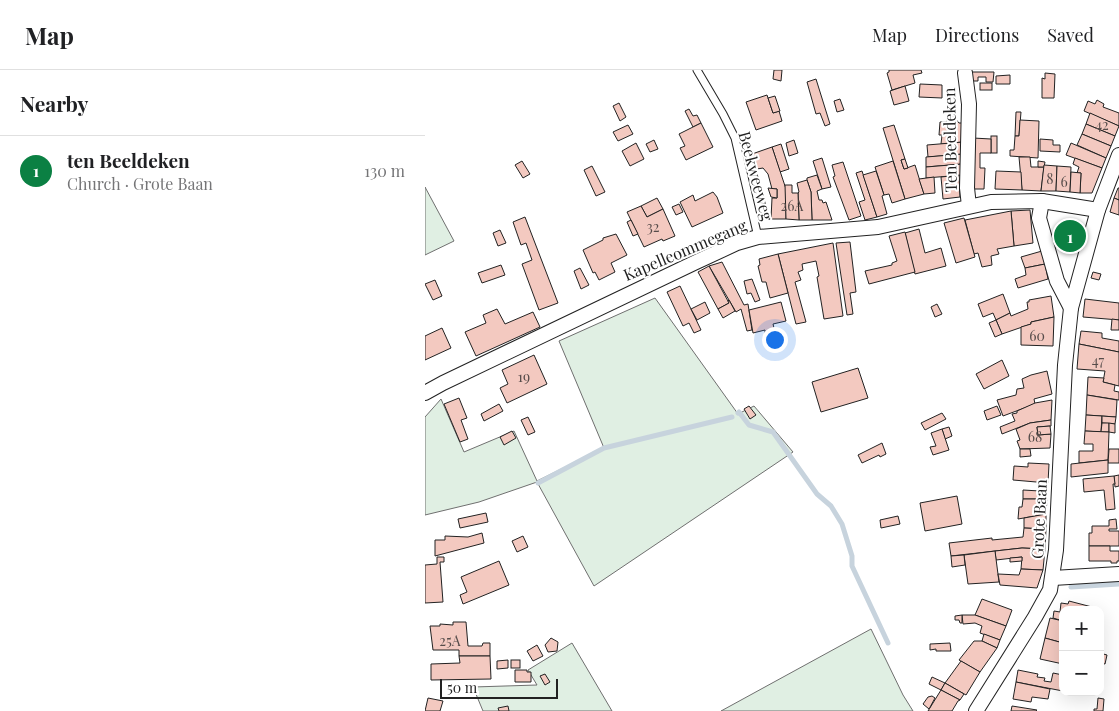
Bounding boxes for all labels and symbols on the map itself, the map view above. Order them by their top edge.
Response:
street label: Ten Beeldeken [938,87,961,193]
house number: 42 [1095,115,1109,134]
street label: Beekweeweg [734,129,779,224]
house number: 8 [1046,169,1054,188]
house number: 6 [1060,172,1068,191]
house number: 26A [781,196,804,215]
street label: Kapelleommegang [620,214,750,285]
house number: 32 [646,217,660,236]
pin: 1 [1054,217,1086,255]
house number: 60 [1029,326,1045,345]
your location [762,327,788,353]
house number: 47 [1092,351,1105,370]
house number: 19 [518,367,530,386]
house number: 68 [1028,427,1042,446]
street label: Grote Baan [1026,478,1051,559]
house number: 25A [439,631,461,650]
scale bar [440,676,557,699]

